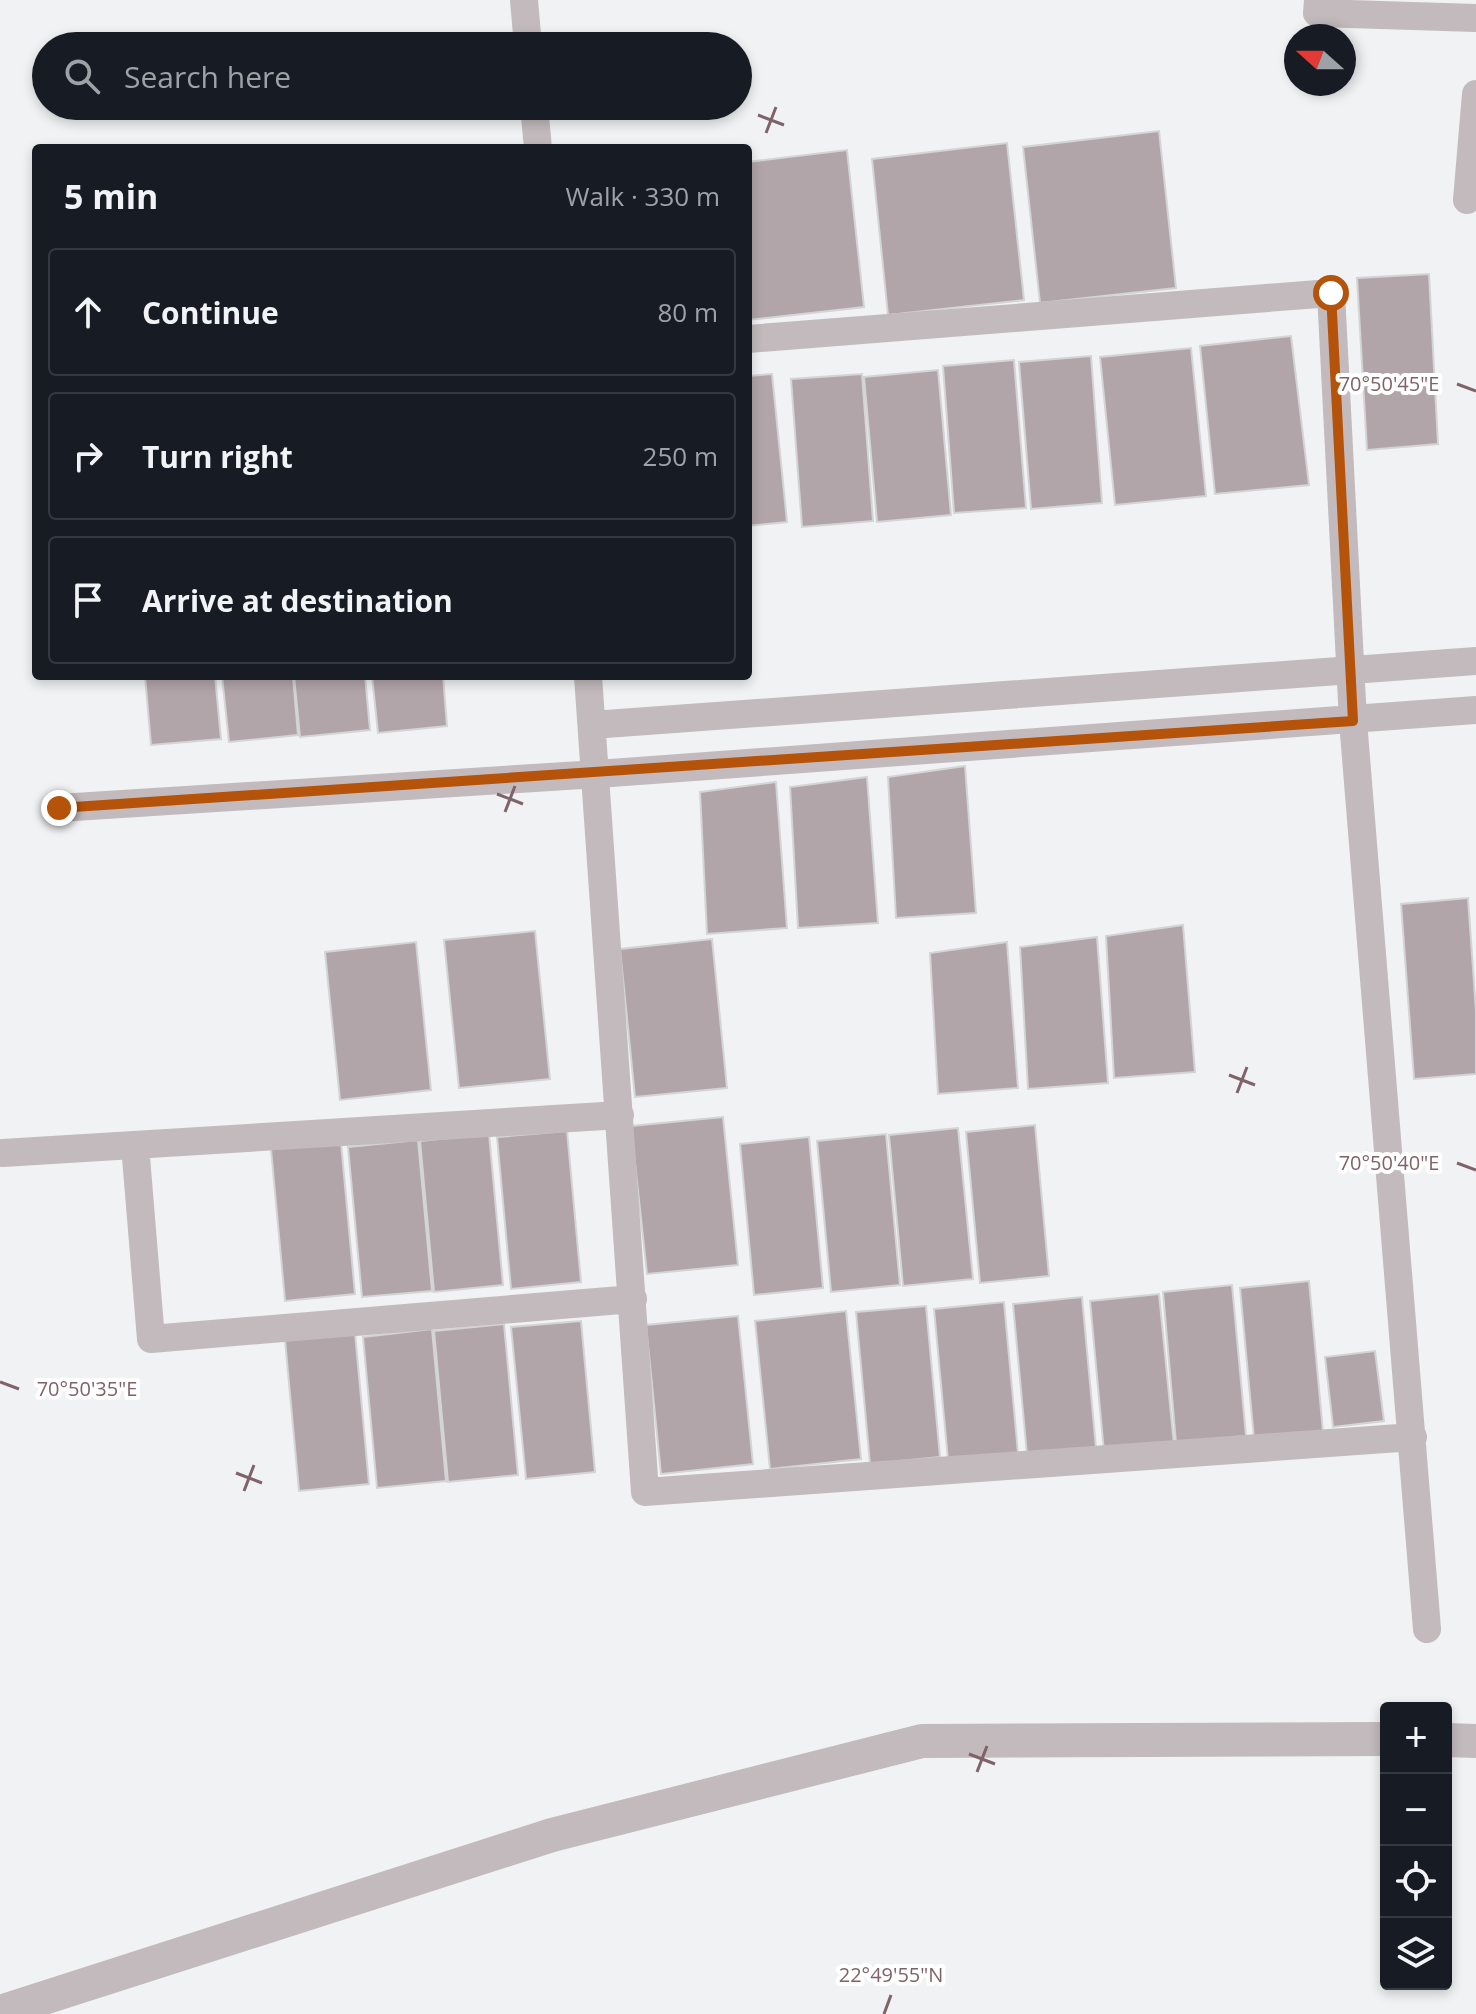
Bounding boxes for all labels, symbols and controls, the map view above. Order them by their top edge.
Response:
north arrow [1284,24,1356,96]
search box [32,32,752,120]
icon: search [60,54,104,98]
text: Search here [124,56,291,97]
text: 5 min [64,173,158,219]
text: Walk · 330 m [566,178,720,214]
route start [1313,275,1349,311]
icon: ahead [66,290,110,334]
text: Continue [142,292,279,333]
text: 80 m [657,294,718,330]
text: 70°50'45"E [1339,370,1439,397]
icon: right [66,434,110,478]
text: Turn right [142,436,293,477]
text: 250 m [643,438,718,474]
icon: arrive [66,578,110,622]
text: Arrive at destination [142,580,453,621]
route end [41,790,77,826]
text: 70°50'40"E [1339,1149,1439,1176]
text: 70°50'35"E [37,1375,137,1402]
map controls [1380,1702,1452,1990]
button: + [1380,1702,1452,1774]
button: − [1380,1774,1452,1846]
button: locate [1380,1846,1452,1918]
button: layers [1380,1918,1452,1990]
text: 22°49'55"N [839,1961,943,1988]

